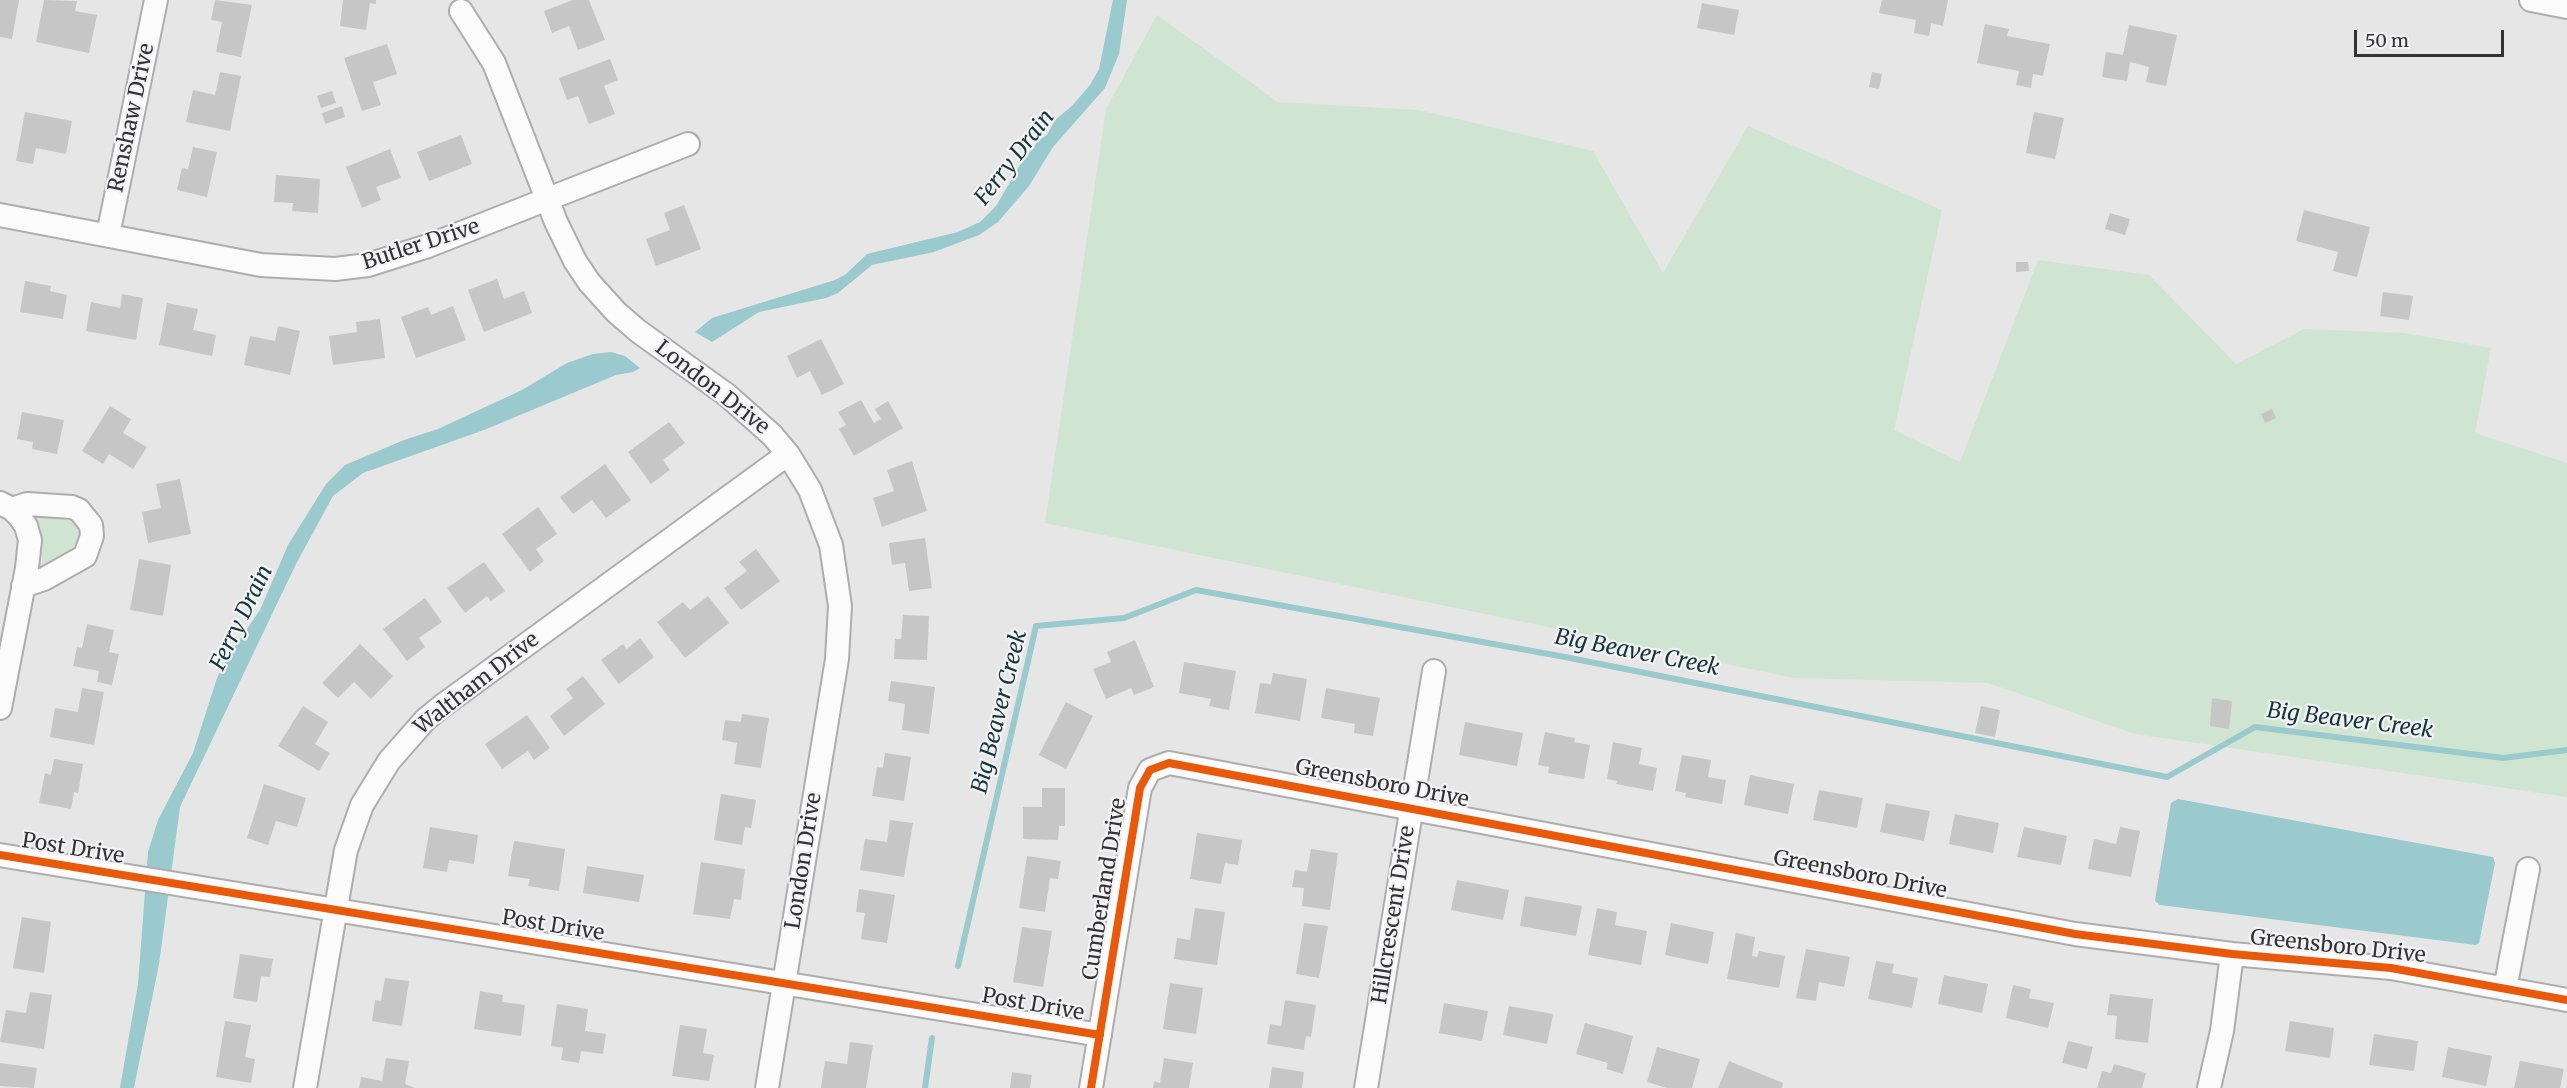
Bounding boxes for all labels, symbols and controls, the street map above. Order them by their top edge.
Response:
scale bar [2357,18,2507,56]
text: 50 m [2365,29,2409,52]
street label: Renshaw Drive [104,41,160,195]
water label: Ferry Drain [970,105,1060,211]
street label: Butler Drive [359,214,483,276]
street label: London Drive [650,336,774,440]
water label: Ferry Drain [205,561,279,675]
water label: Big Beaver Creek [1552,624,1722,682]
street label: Waltham Drive [410,628,544,740]
water label: Big Beaver Creek [967,628,1033,796]
water label: Big Beaver Creek [2265,698,2435,744]
street label: Greensboro Drive [1293,755,1471,813]
street label: London Drive [781,791,827,931]
street label: Cumberland Drive [1078,796,1132,982]
street label: Hillcrescent Drive [1367,824,1421,1006]
street label: Post Drive [20,828,126,870]
street label: Greensboro Drive [1771,846,1949,904]
street label: Post Drive [500,905,606,947]
street label: Greensboro Drive [2249,925,2427,969]
street label: Post Drive [980,984,1086,1026]

